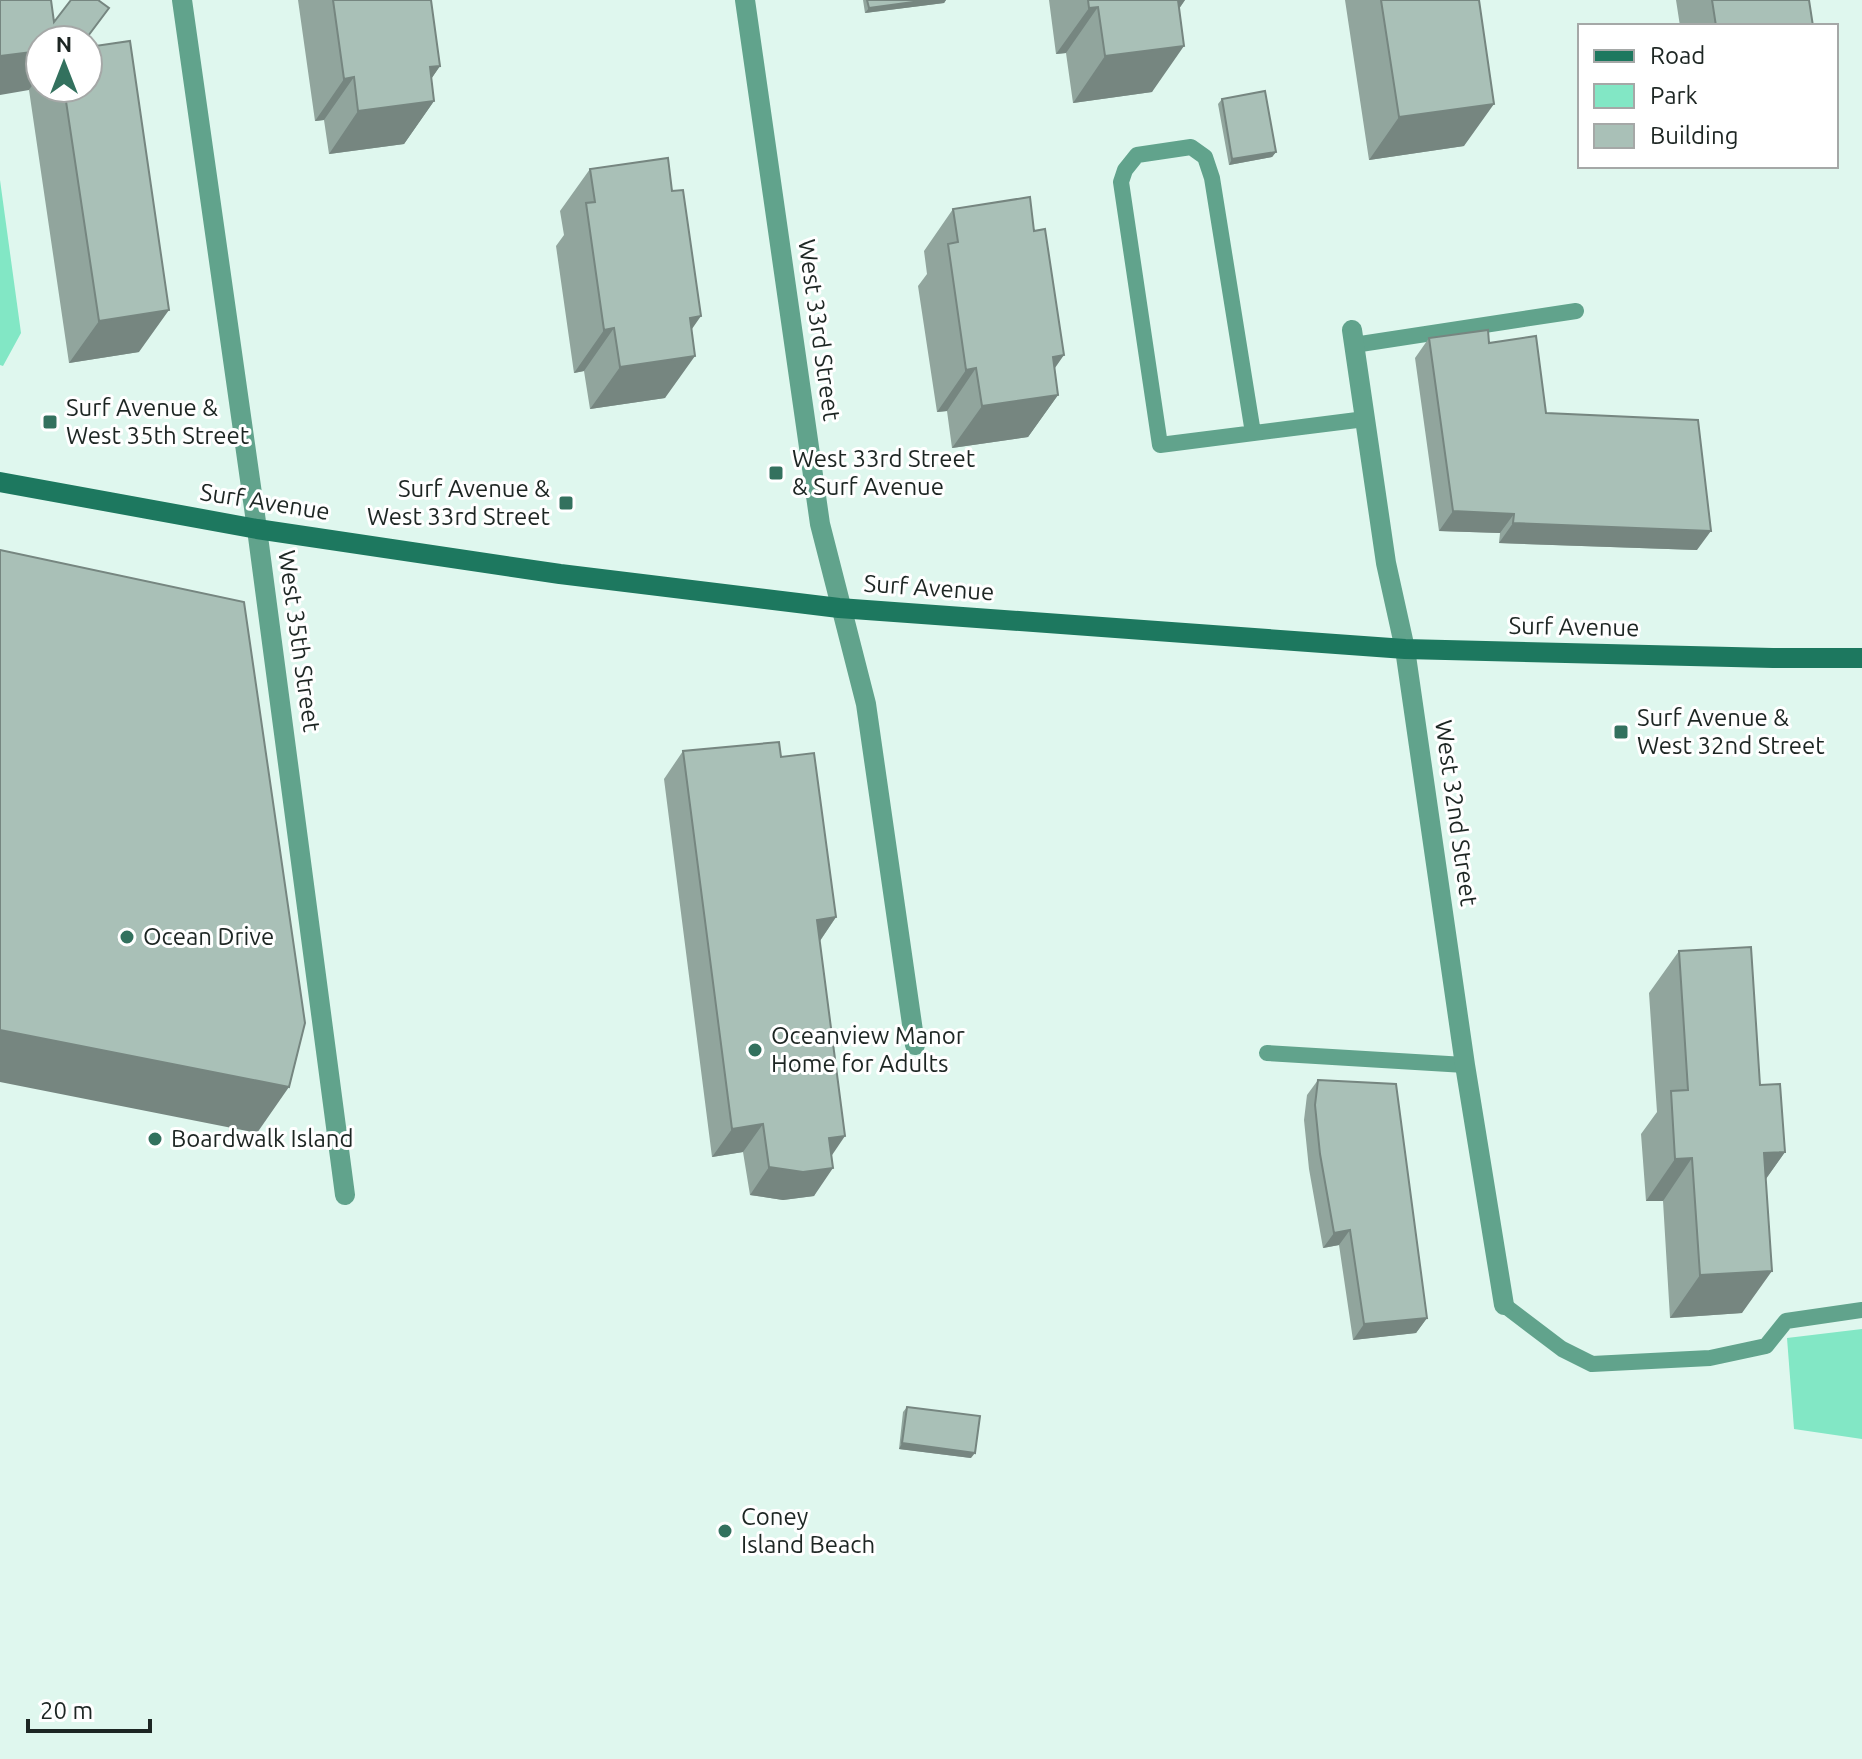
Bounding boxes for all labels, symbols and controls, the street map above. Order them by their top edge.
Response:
north arrow [24,24,104,104]
legend [1578,24,1838,168]
text: N [56,31,72,56]
text: Road [1650,42,1705,69]
text: Park [1650,82,1698,109]
text: Building [1650,122,1738,149]
street label: West 33rd Street [793,237,846,423]
place label: Surf Avenue & West 35th Street [66,394,250,449]
marker: Surf Avenue & West 35th Street [41,413,59,431]
place label: West 33rd Street & Surf Avenue [792,445,976,500]
marker: West 33rd Street & Surf Avenue [767,464,785,482]
place label: Surf Avenue & West 33rd Street [367,475,551,530]
street label: Surf Avenue [198,478,332,525]
marker: Surf Avenue & West 33rd Street [557,494,575,512]
street label: West 35th Street [273,548,326,734]
street label: Surf Avenue [863,569,995,606]
street label: Surf Avenue [1508,612,1640,641]
place label: Surf Avenue & West 32nd Street [1637,704,1825,759]
street label: West 32nd Street [1430,718,1483,908]
marker: Surf Avenue & West 32nd Street [1612,723,1630,741]
place label: Ocean Drive [143,923,274,950]
marker: Ocean Drive [118,928,136,946]
place label: Oceanview Manor Home for Adults [771,1022,965,1077]
marker: Oceanview Manor Home for Adults [746,1041,764,1059]
place label: Boardwalk Island [171,1125,354,1152]
marker: Boardwalk Island [146,1130,164,1148]
place label: Coney Island Beach [741,1503,875,1558]
marker: Coney Island Beach [716,1522,734,1540]
scale bar [28,1683,150,1733]
text: 20 m [40,1697,93,1724]

